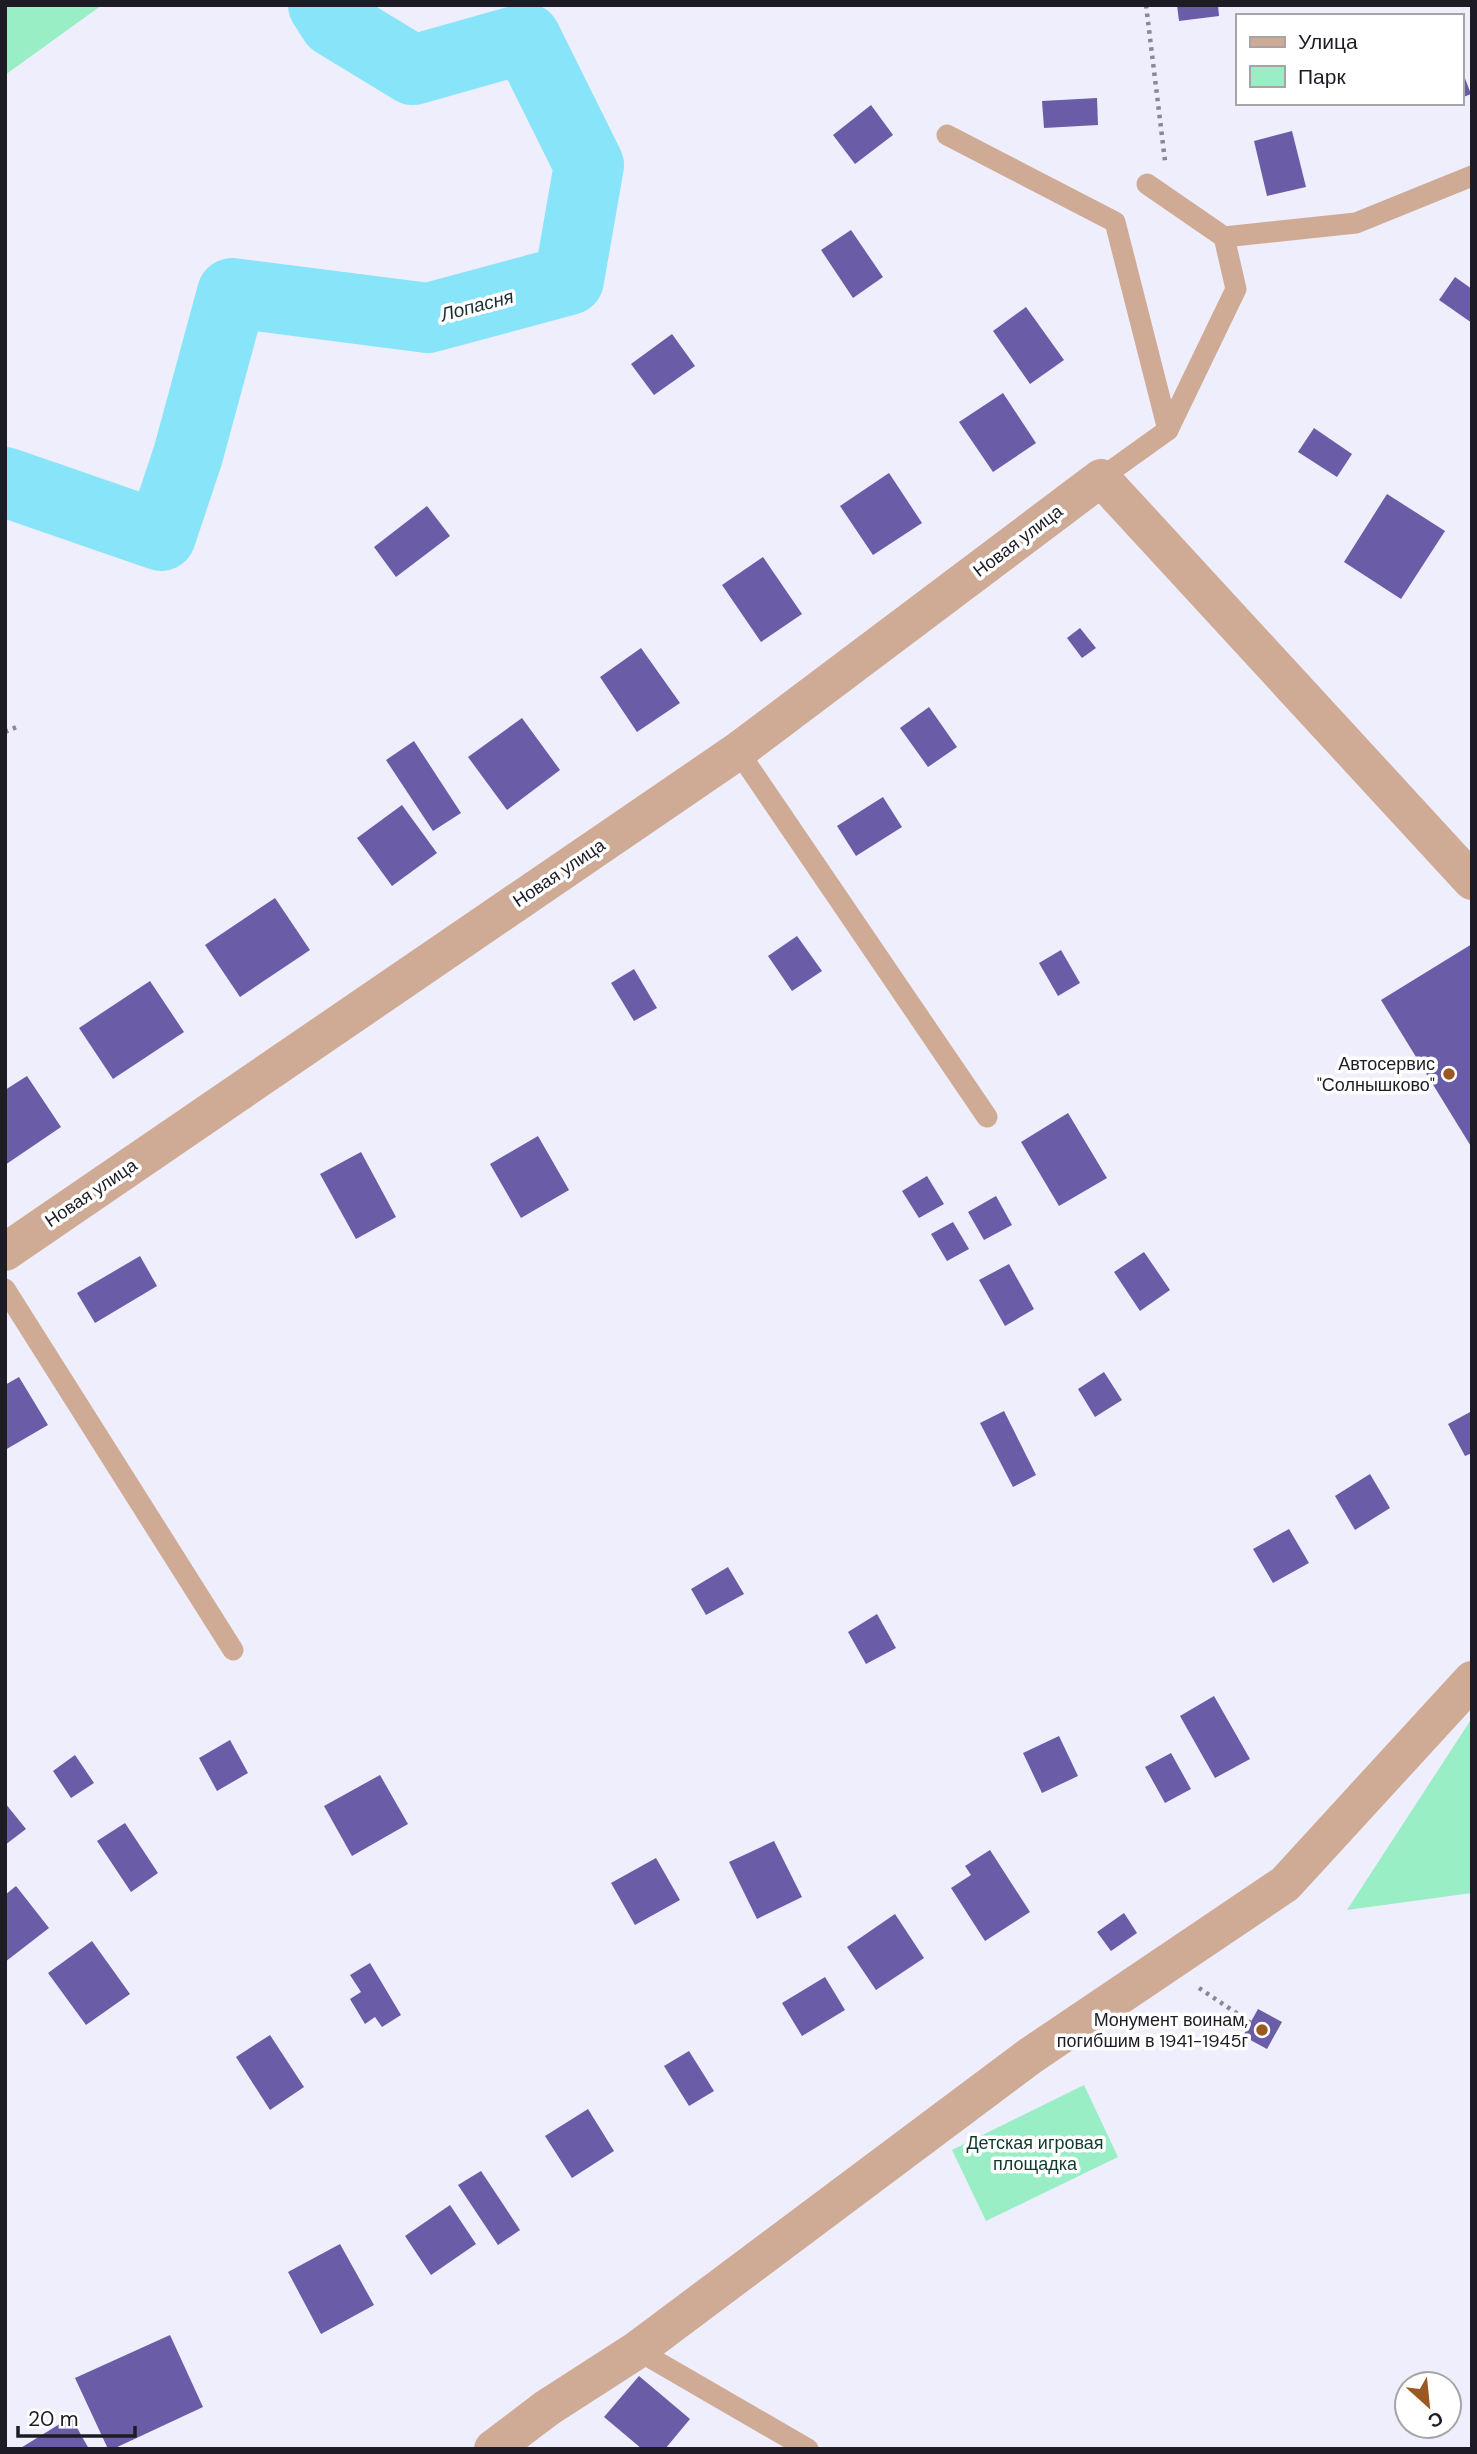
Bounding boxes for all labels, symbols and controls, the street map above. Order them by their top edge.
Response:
legend [1236,14,1463,105]
text: Улица [1298,28,1358,56]
text: Парк [1298,63,1346,91]
water label: Лопасня [436,284,516,328]
street label: Новая улица [968,499,1068,583]
street label: Новая улица [508,833,611,913]
place label: Автосервис "Солнышково" [1317,1052,1435,1097]
marker: Автосервис "Солнышково" [1441,1066,1457,1082]
street label: Новая улица [40,1153,143,1233]
place label: Монумент воинам, погибшим в 1941-1945г [1057,2008,1248,2053]
marker: Монумент воинам, погибшим в 1941-1945г [1254,2022,1270,2038]
park label: Детская игровая площадка [966,2131,1104,2176]
north arrow [1393,2370,1463,2440]
scale bar [18,2394,135,2438]
text: 20 m [28,2405,79,2433]
text: С [1423,2405,1447,2434]

